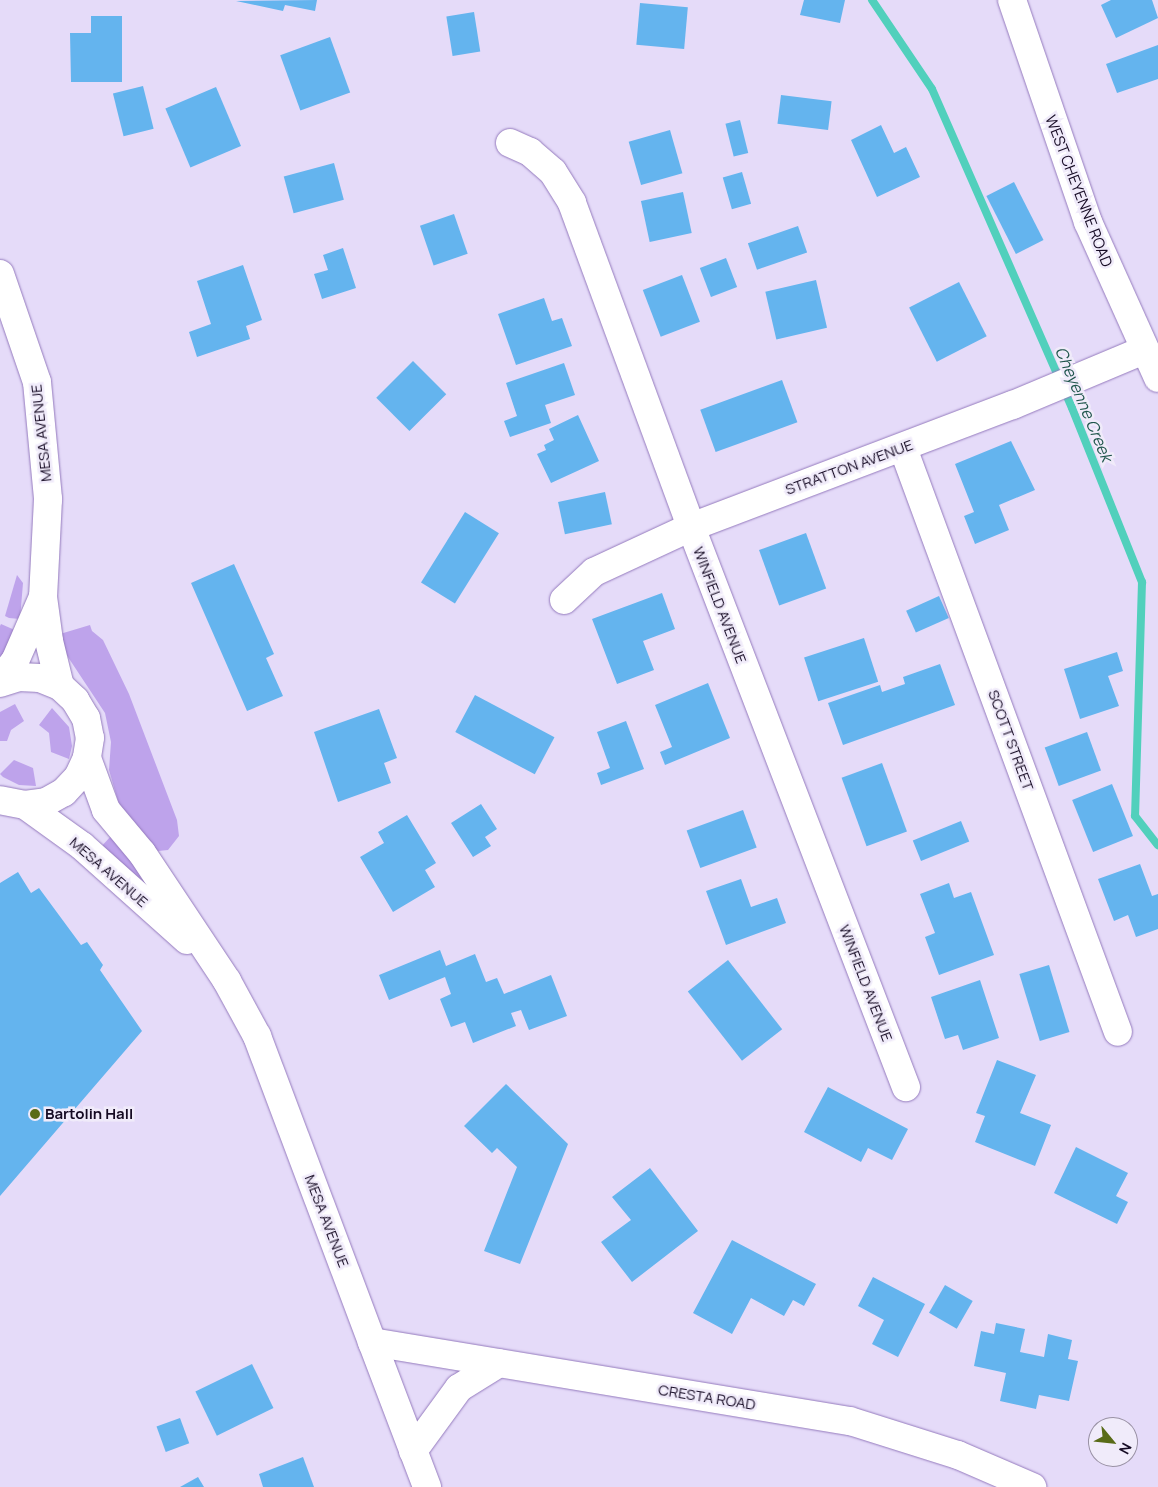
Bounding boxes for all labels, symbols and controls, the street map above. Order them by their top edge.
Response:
street label: WEST CHEYENNE ROAD [1042,112,1116,270]
water label: Cheyenne Creek [1051,344,1117,464]
street label: MESA AVENUE [27,383,55,483]
street label: STRATTON AVENUE [783,436,915,498]
street label: WINFIELD AVENUE [689,544,751,666]
street label: SCOTT STREET [984,687,1038,793]
street label: MESA AVENUE [66,833,152,911]
street label: WINFIELD AVENUE [835,922,897,1044]
place label: Bartolin Hall [45,1105,133,1123]
marker: Bartolin Hall [29,1108,41,1120]
street label: MESA AVENUE [301,1172,353,1270]
street label: CRESTA ROAD [657,1380,757,1414]
north arrow [1088,1417,1138,1467]
text: N [1115,1440,1137,1458]

